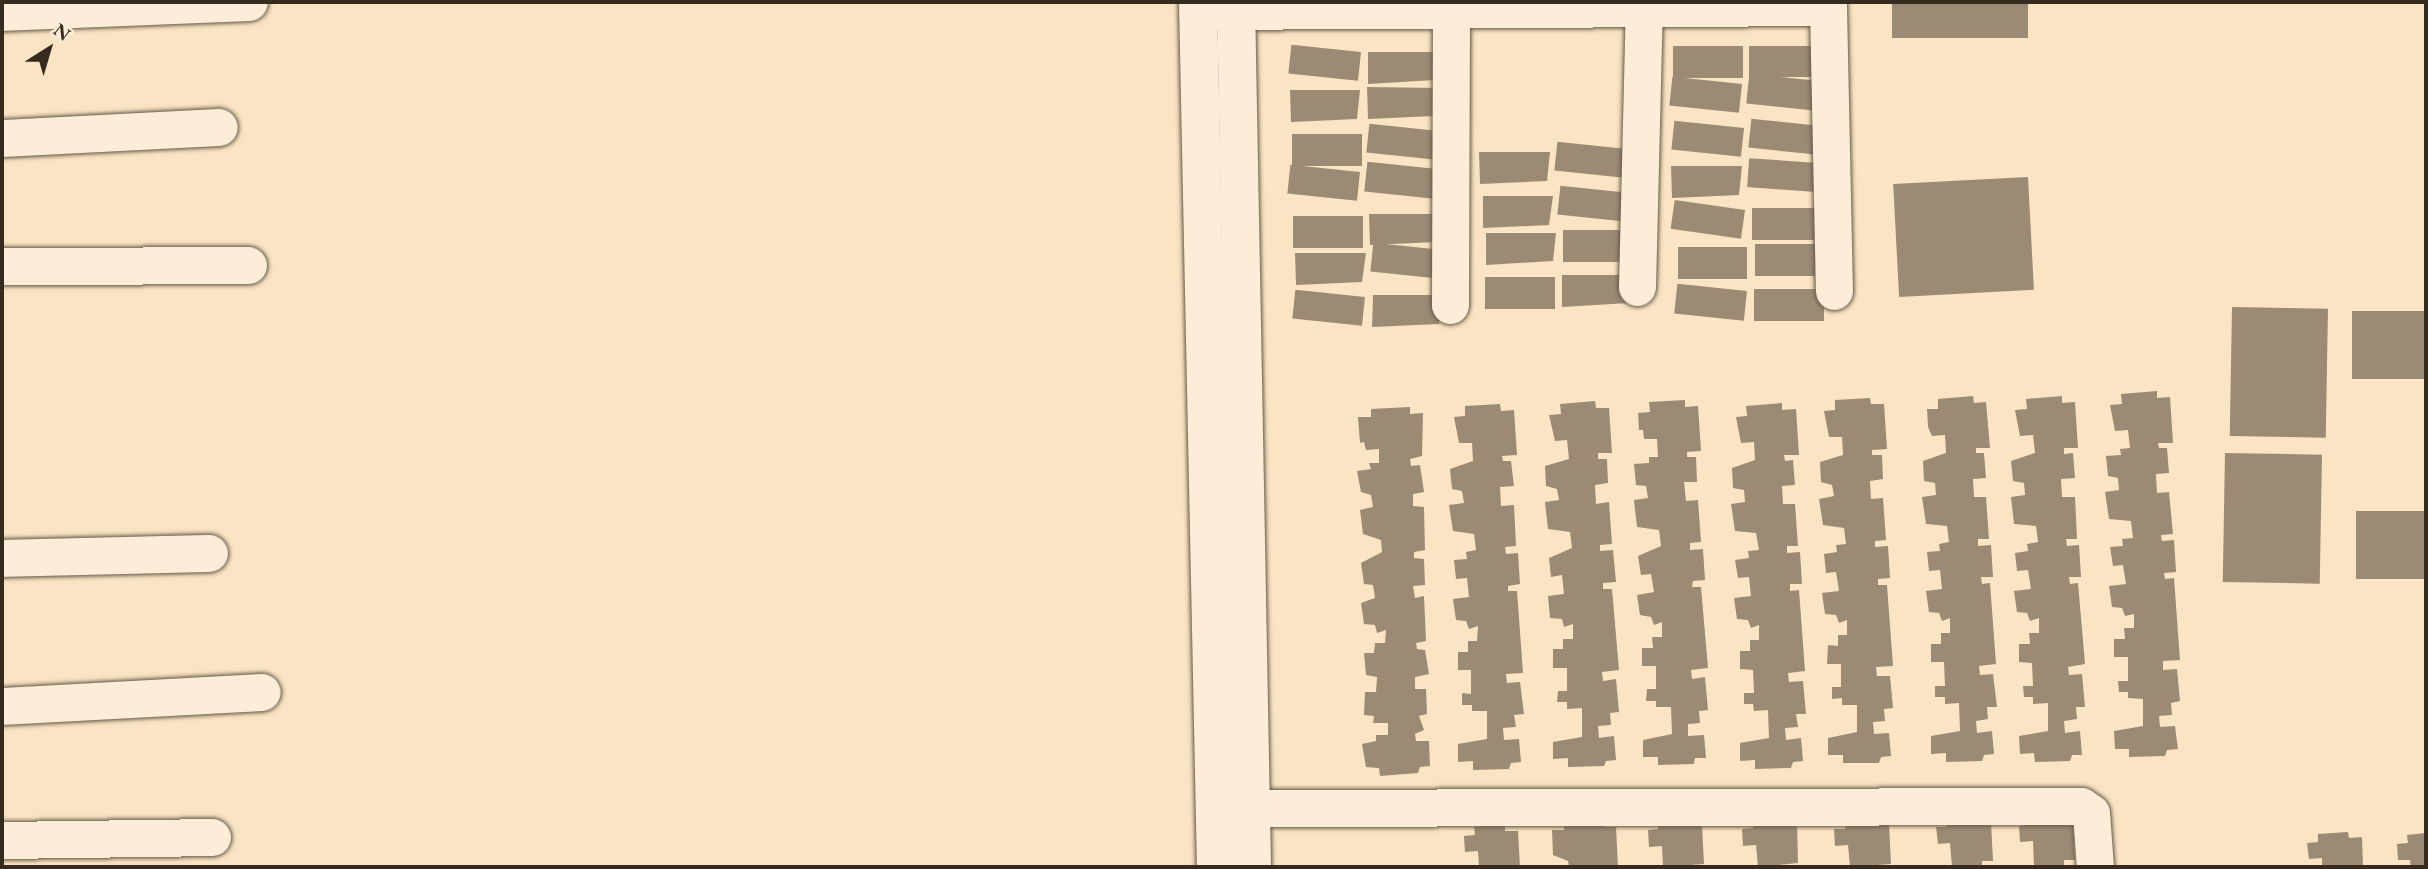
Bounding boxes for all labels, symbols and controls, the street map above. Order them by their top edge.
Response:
north arrow [14,14,84,84]
text: N [48,17,76,46]

